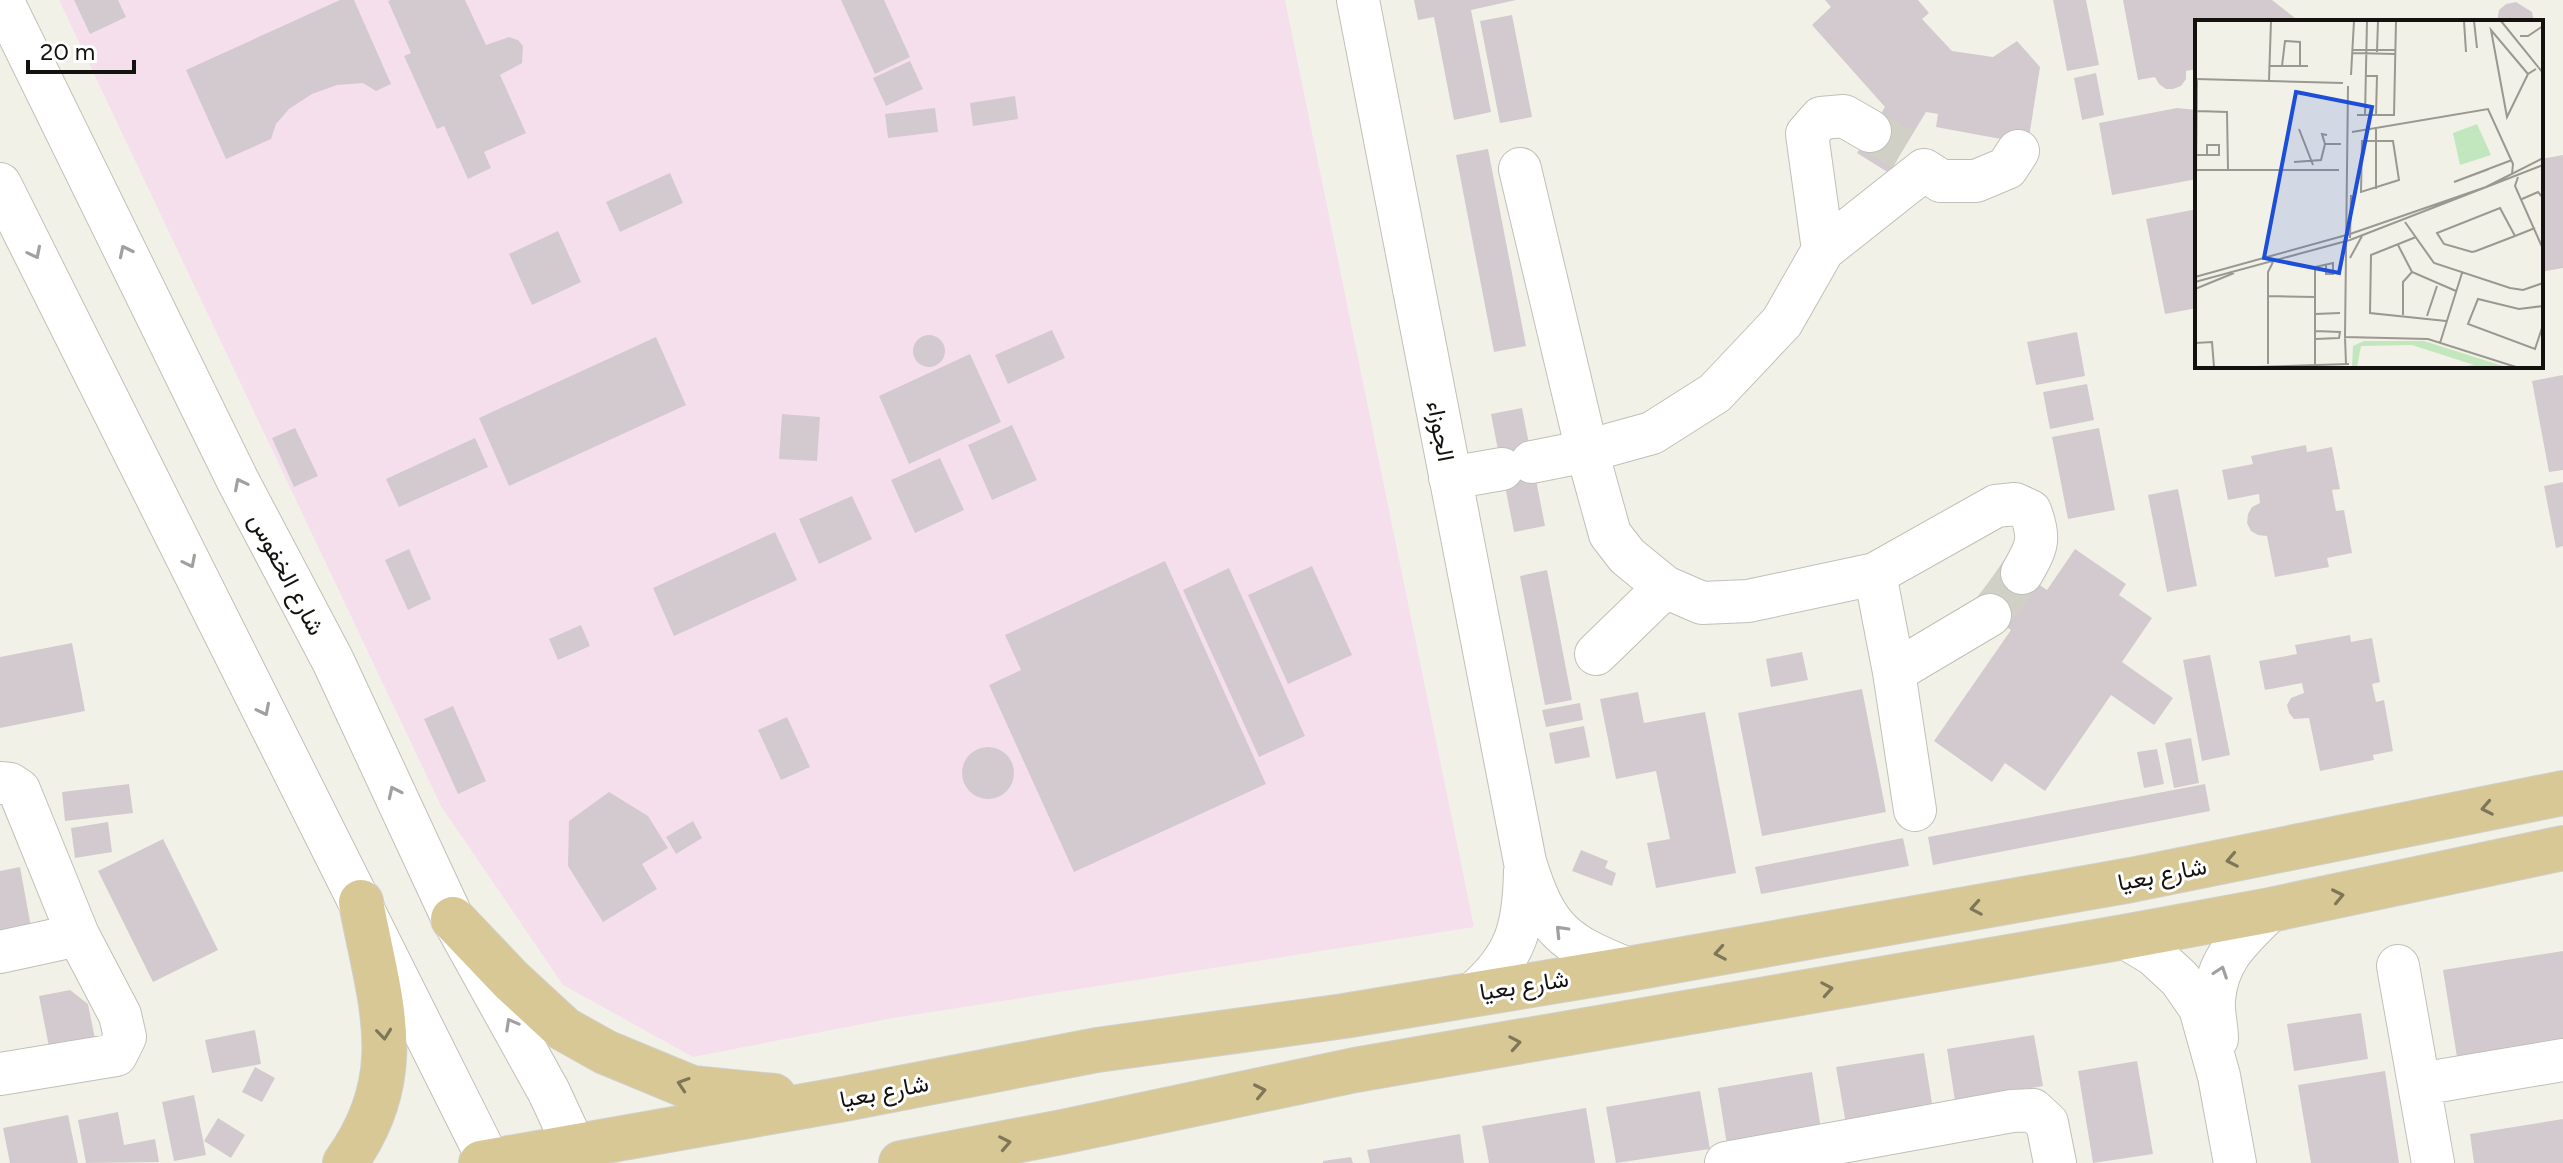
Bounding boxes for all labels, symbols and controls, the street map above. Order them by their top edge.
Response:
inset map [2195,20,2543,368]
scale bar [28,24,134,74]
text: 20 m [40,37,95,66]
one-way arrow [25,245,41,260]
one-way arrow [119,245,135,259]
street label: الجوزاء [1420,398,1461,464]
one-way arrow [234,478,249,493]
street label: شارع الخفوس [241,508,331,641]
one-way arrow [180,554,196,569]
one-way arrow [255,701,270,716]
one-way arrow [388,785,404,800]
one-way arrow [2480,799,2494,816]
street label: شارع بعيا [2115,851,2209,899]
one-way arrow [2225,851,2239,868]
one-way arrow [2331,888,2345,905]
one-way arrow [1969,898,1983,915]
one-way arrow [1556,926,1570,940]
one-way arrow [1713,943,1727,960]
street label: شارع بعيا [1477,964,1571,1008]
one-way arrow [2212,966,2228,980]
one-way arrow [1820,981,1834,998]
one-way arrow [505,1018,521,1032]
one-way arrow [375,1028,392,1041]
one-way arrow [1509,1035,1522,1052]
street label: شارع بعيا [837,1068,931,1116]
one-way arrow [677,1077,691,1093]
one-way arrow [1253,1083,1267,1100]
one-way arrow [998,1135,1011,1152]

